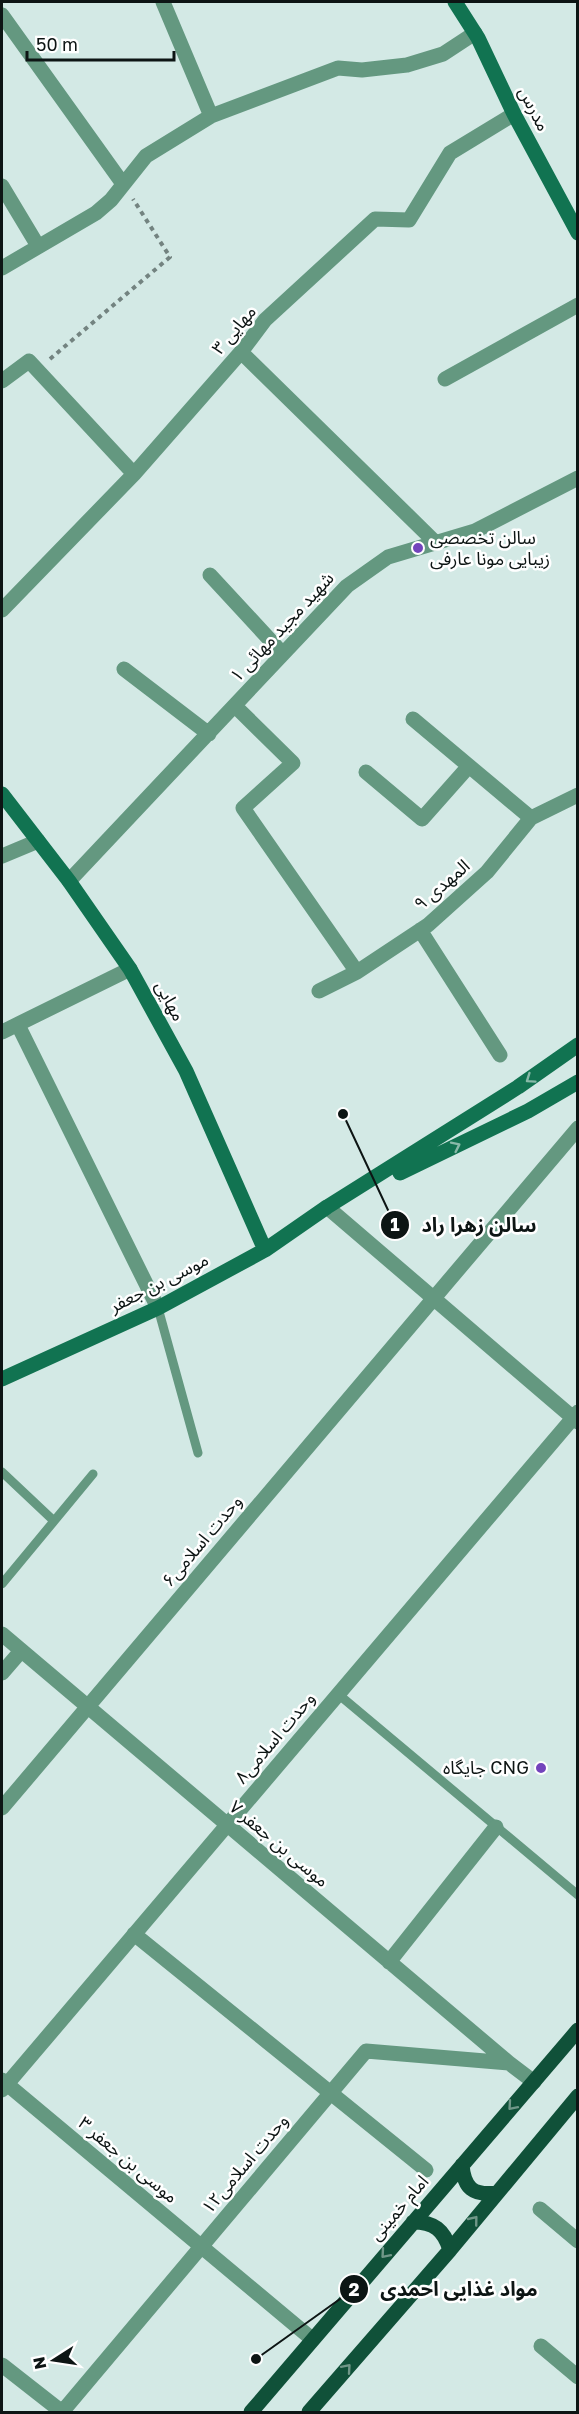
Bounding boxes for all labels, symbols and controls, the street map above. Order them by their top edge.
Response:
scale bar [27,24,174,62]
text: 50 m [36,33,78,55]
street label: مدرس [514,83,555,135]
street label: مهایی ۳ [206,300,261,359]
place label: سالن تخصصی زیبایی مونا عارفی [430,526,550,570]
marker: سالن تخصصی زیبایی مونا عارفی [411,541,425,555]
street label: شهید مجید مهائی ۱ [225,567,339,687]
street label: المهدی ۹ [409,854,474,915]
street label: مهایی [150,977,191,1025]
one-way arrow [525,1072,536,1083]
one-way arrow [449,1141,460,1153]
callout: سالن زهرا راد [380,1206,549,1244]
text: سالن زهرا راد [421,1212,537,1237]
text: 1 [390,1213,400,1235]
street label: موسی بن جعفر [104,1248,212,1318]
street label: وحدت اسلامی۶ [157,1490,247,1591]
street label: وحدت اسلامی۸ [230,1687,320,1788]
place label: جایگاه CNG [443,1756,529,1778]
marker: جایگاه CNG [534,1761,548,1775]
street label: موسی بن جعفر ۷ [225,1795,334,1892]
one-way arrow [508,2099,519,2110]
street label: وحدت اسلامی۱۲ [196,2109,293,2218]
street label: موسی بن جعفر ۳ [74,2111,183,2208]
street label: امام خمینی [364,2170,436,2247]
one-way arrow [467,2216,478,2227]
one-way arrow [381,2247,392,2258]
callout: مواد غذایی احمدی [339,2270,550,2308]
text: مواد غذایی احمدی [380,2276,538,2301]
text: 2 [349,2278,360,2300]
north arrow [24,2330,84,2390]
text: N [28,2355,50,2371]
one-way arrow [340,2364,351,2375]

